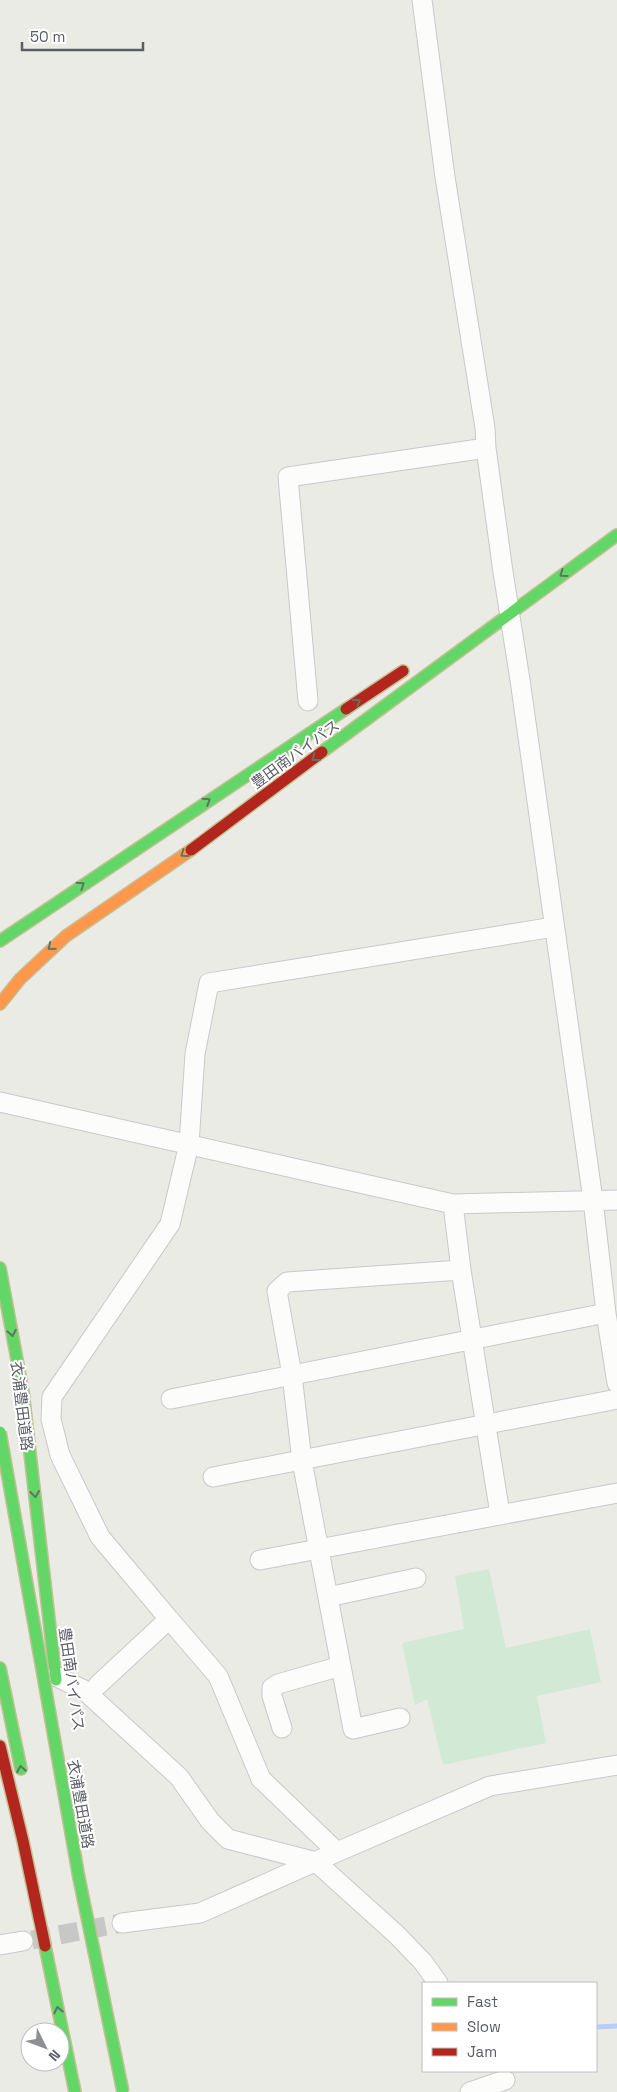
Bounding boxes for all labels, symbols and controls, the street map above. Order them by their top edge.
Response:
scale bar [22,20,144,52]
text: 50 m [30,27,65,46]
one-way arrow [559,568,569,577]
one-way arrow [351,699,361,708]
street label: 豊田南バイパス [247,716,343,792]
one-way arrow [311,752,321,761]
one-way arrow [201,798,210,807]
one-way arrow [180,848,190,857]
one-way arrow [76,882,85,891]
one-way arrow [48,942,57,950]
one-way arrow [7,1329,17,1338]
street label: 衣浦豊田道路 [7,1360,37,1452]
one-way arrow [29,1490,40,1498]
street label: 豊田南バイパス [55,1626,89,1732]
street label: 衣浦豊田道路 [64,1758,98,1850]
one-way arrow [16,1765,26,1774]
legend [422,1982,597,2072]
text: Fast [467,1992,498,2011]
one-way arrow [53,2006,63,2014]
text: Slow [467,2017,501,2036]
north arrow [20,2022,70,2072]
text: Jam [467,2042,497,2061]
text: N [45,2046,64,2065]

